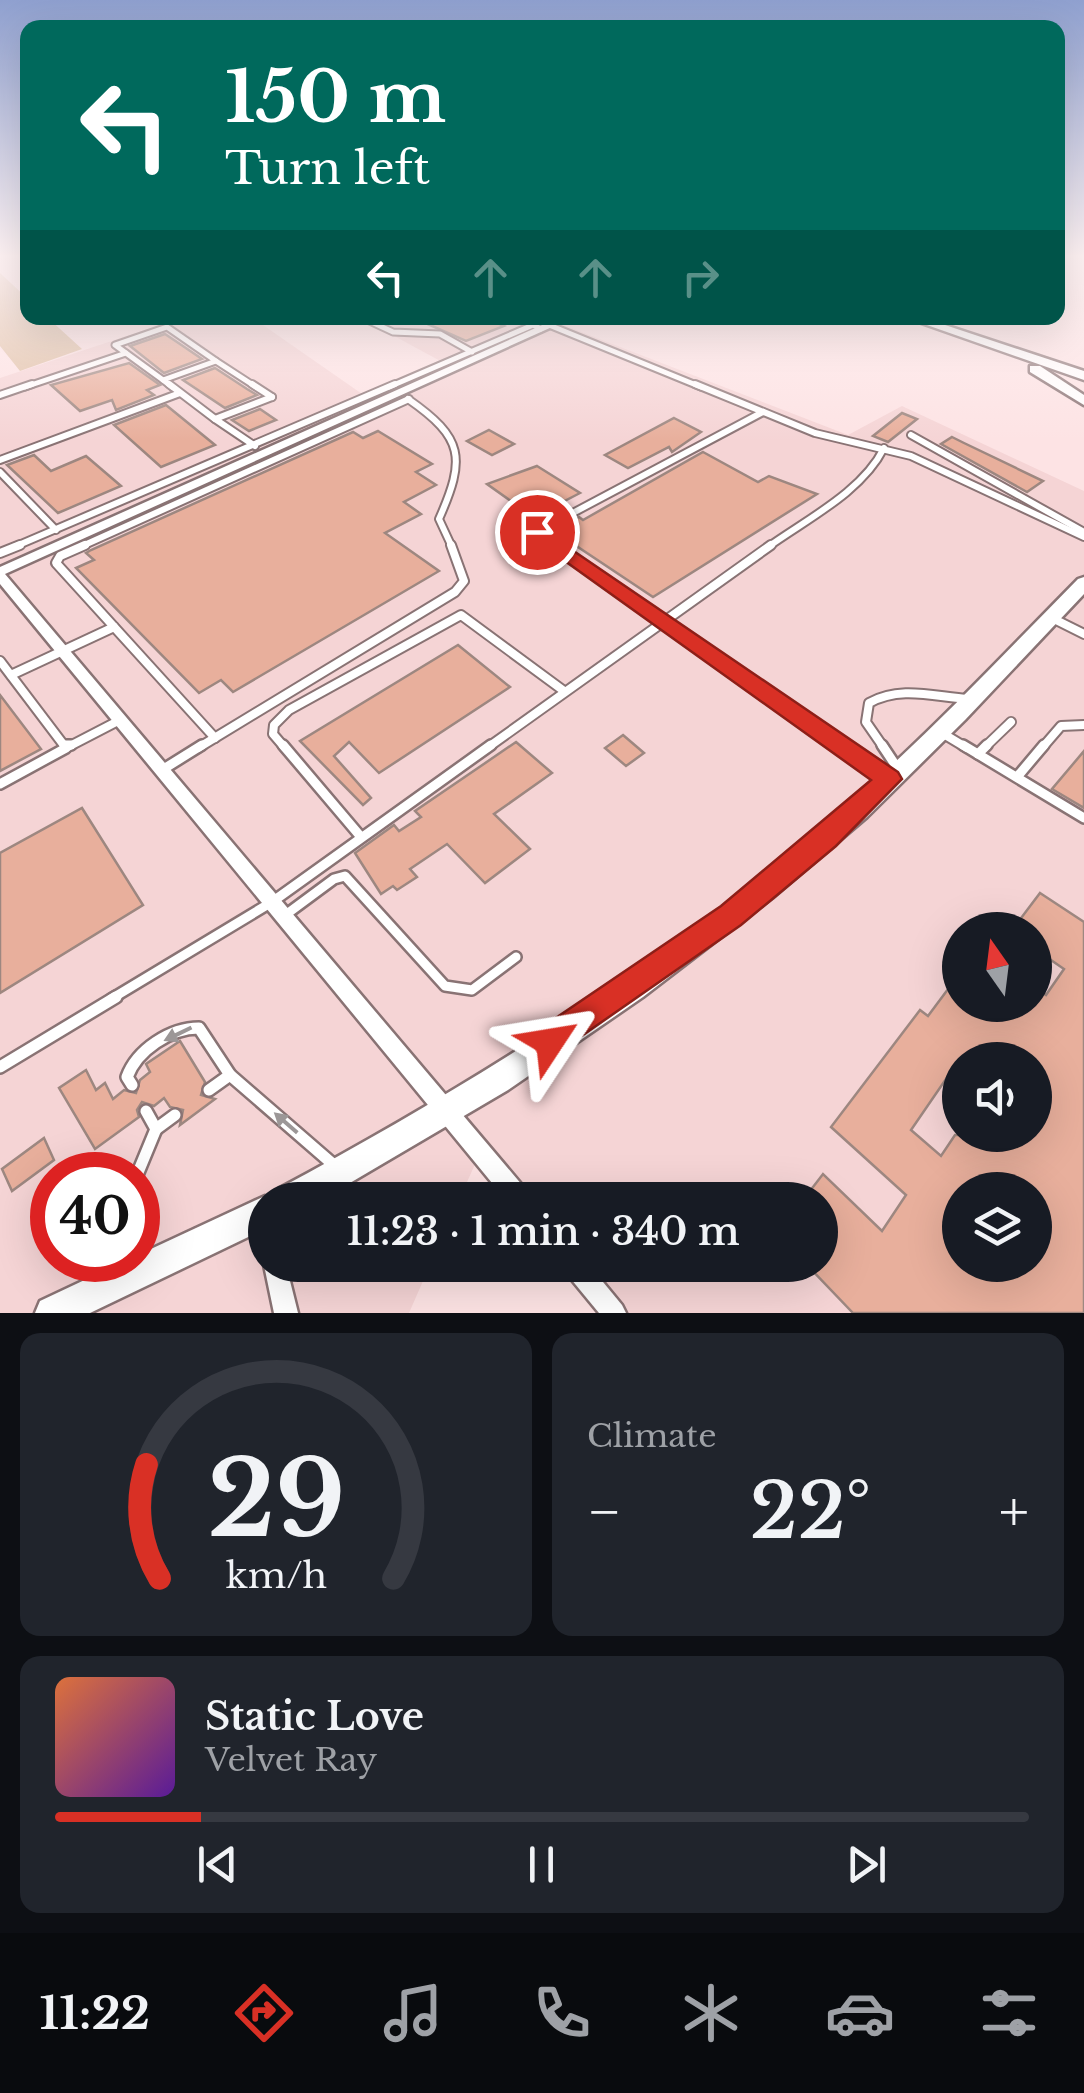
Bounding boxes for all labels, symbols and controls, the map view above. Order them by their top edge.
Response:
text: 150 m [225,54,446,141]
icon: left [60,60,190,190]
text: Turn left [225,140,430,196]
icon: left [358,250,413,305]
icon: ahead [463,250,518,305]
icon: ahead [568,250,623,305]
icon: right [673,250,728,305]
pin [495,490,580,575]
icon: arrive [510,505,565,560]
north arrow [942,912,1052,1022]
map controls [942,912,1052,1282]
position arrow [498,990,602,1094]
one-way arrow [164,1025,192,1042]
button: sound [942,1042,1052,1152]
one-way arrow [274,1113,299,1135]
speed limit sign: 40 [30,1152,160,1282]
button: layers [942,1172,1052,1282]
text: 11:23 · 1 min · 340 m [346,1208,740,1255]
text: Climate [587,1416,716,1456]
text: 29 [207,1435,345,1564]
text: 22° [750,1465,871,1558]
text: − [587,1478,622,1546]
text: + [999,1478,1029,1546]
text: km/h [225,1553,327,1598]
text: Static Love [205,1693,424,1740]
text: Velvet Ray [205,1740,377,1780]
icon: previous [190,1837,245,1892]
icon: pause [514,1837,569,1892]
icon: next [839,1837,894,1892]
icon: directions [229,1978,299,2048]
icon: music [378,1978,448,2048]
icon: phone [527,1978,597,2048]
icon: climate [676,1978,746,2048]
icon: car [825,1978,895,2048]
icon: filters [974,1978,1044,2048]
text: 11:22 [40,1985,150,2041]

